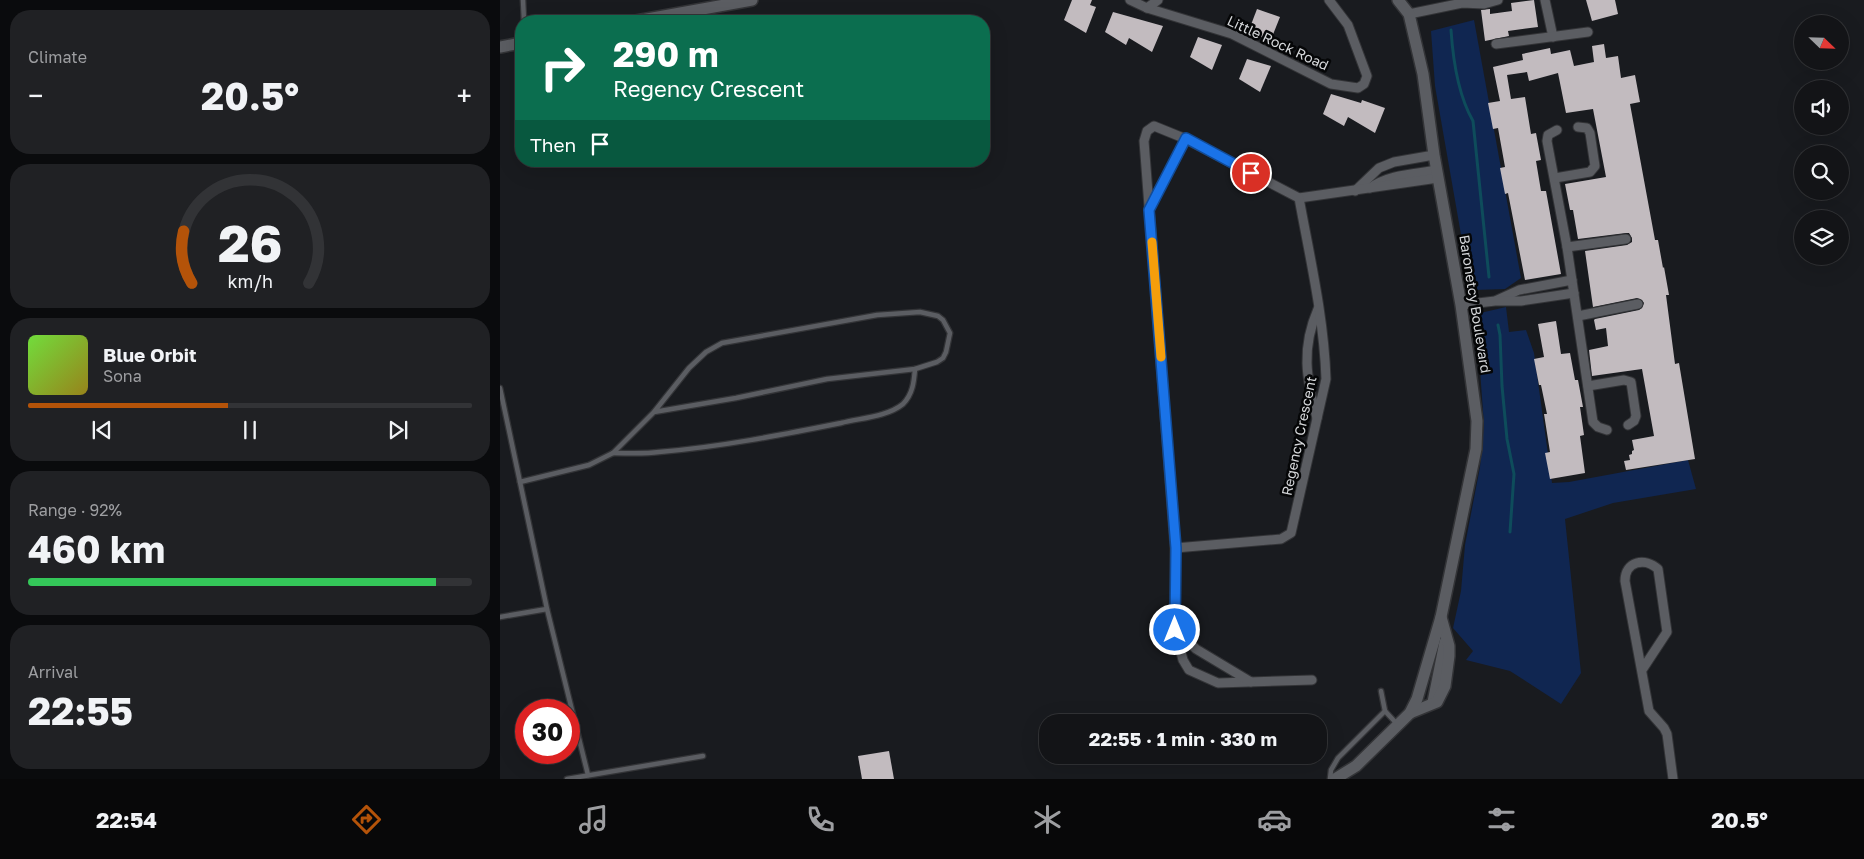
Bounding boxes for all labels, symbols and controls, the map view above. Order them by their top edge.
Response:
street label: Little Rock Road [1225,12,1332,73]
north arrow [1794,15,1849,70]
map controls [1794,15,1849,265]
text: 290 m [613,33,719,75]
icon: right [530,35,595,100]
text: Climate [28,47,87,67]
text: 20.5° [201,73,299,118]
text: Regency Crescent [613,75,804,102]
text: − [28,79,43,112]
text: + [457,79,472,112]
button: sound [1794,80,1849,135]
icon: arrive [586,130,614,158]
text: Then [530,133,576,156]
button: search [1794,145,1849,200]
pin [1230,152,1272,194]
icon: arrive [1237,159,1265,187]
button: layers [1794,210,1849,265]
text: 26 [218,211,282,273]
street label: Baronetcy Boulevard [1456,234,1495,374]
text: km/h [227,270,273,292]
text: Blue Orbit [103,343,197,366]
text: Sona [103,366,142,386]
street label: Regency Crescent [1278,375,1319,497]
icon: previous [88,416,116,444]
icon: pause [236,416,264,444]
icon: next [384,416,412,444]
text: Range · 92% [28,500,122,520]
text: 460 km [28,526,165,571]
position arrow [1148,603,1200,655]
text: Arrival [28,662,78,682]
text: 22:55 [28,688,133,733]
speed limit sign: 30 [515,699,580,764]
text: 22:55 · 1 min · 330 m [1089,727,1277,750]
icon: directions [349,802,384,837]
icon: music [576,802,611,837]
icon: phone [803,802,838,837]
icon: climate [1030,802,1065,837]
icon: car [1257,802,1292,837]
icon: filters [1484,802,1519,837]
text: 22:54 [96,806,157,833]
text: 20.5° [1711,806,1768,833]

